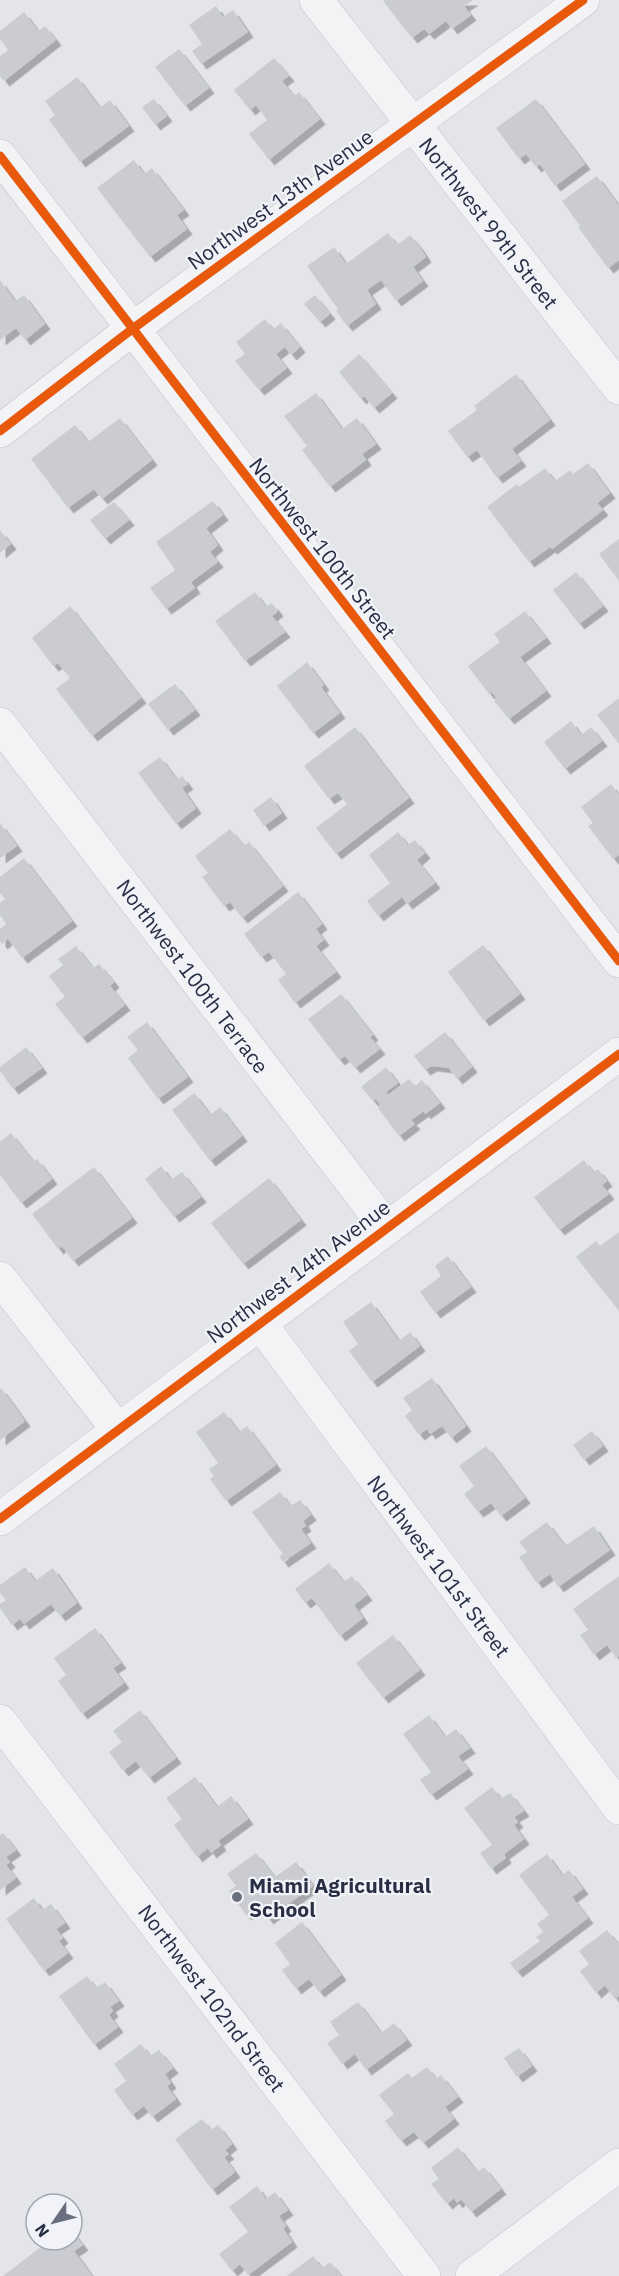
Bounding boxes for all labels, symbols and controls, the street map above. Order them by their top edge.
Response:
street label: Northwest 13th Avenue [182,122,378,276]
street label: Northwest 99th Street [413,131,565,315]
street label: Northwest 100th Street [243,451,403,645]
street label: Northwest 100th Terrace [111,873,275,1079]
street label: Northwest 14th Avenue [200,1193,396,1349]
street label: Northwest 101st Street [361,1469,517,1663]
place label: Miami Agricultural School [249,1871,431,1923]
marker: Miami Agricultural School [230,1890,244,1904]
street label: Northwest 102nd Street [132,1899,292,2097]
north arrow [24,2192,84,2252]
text: N [30,2220,53,2241]

